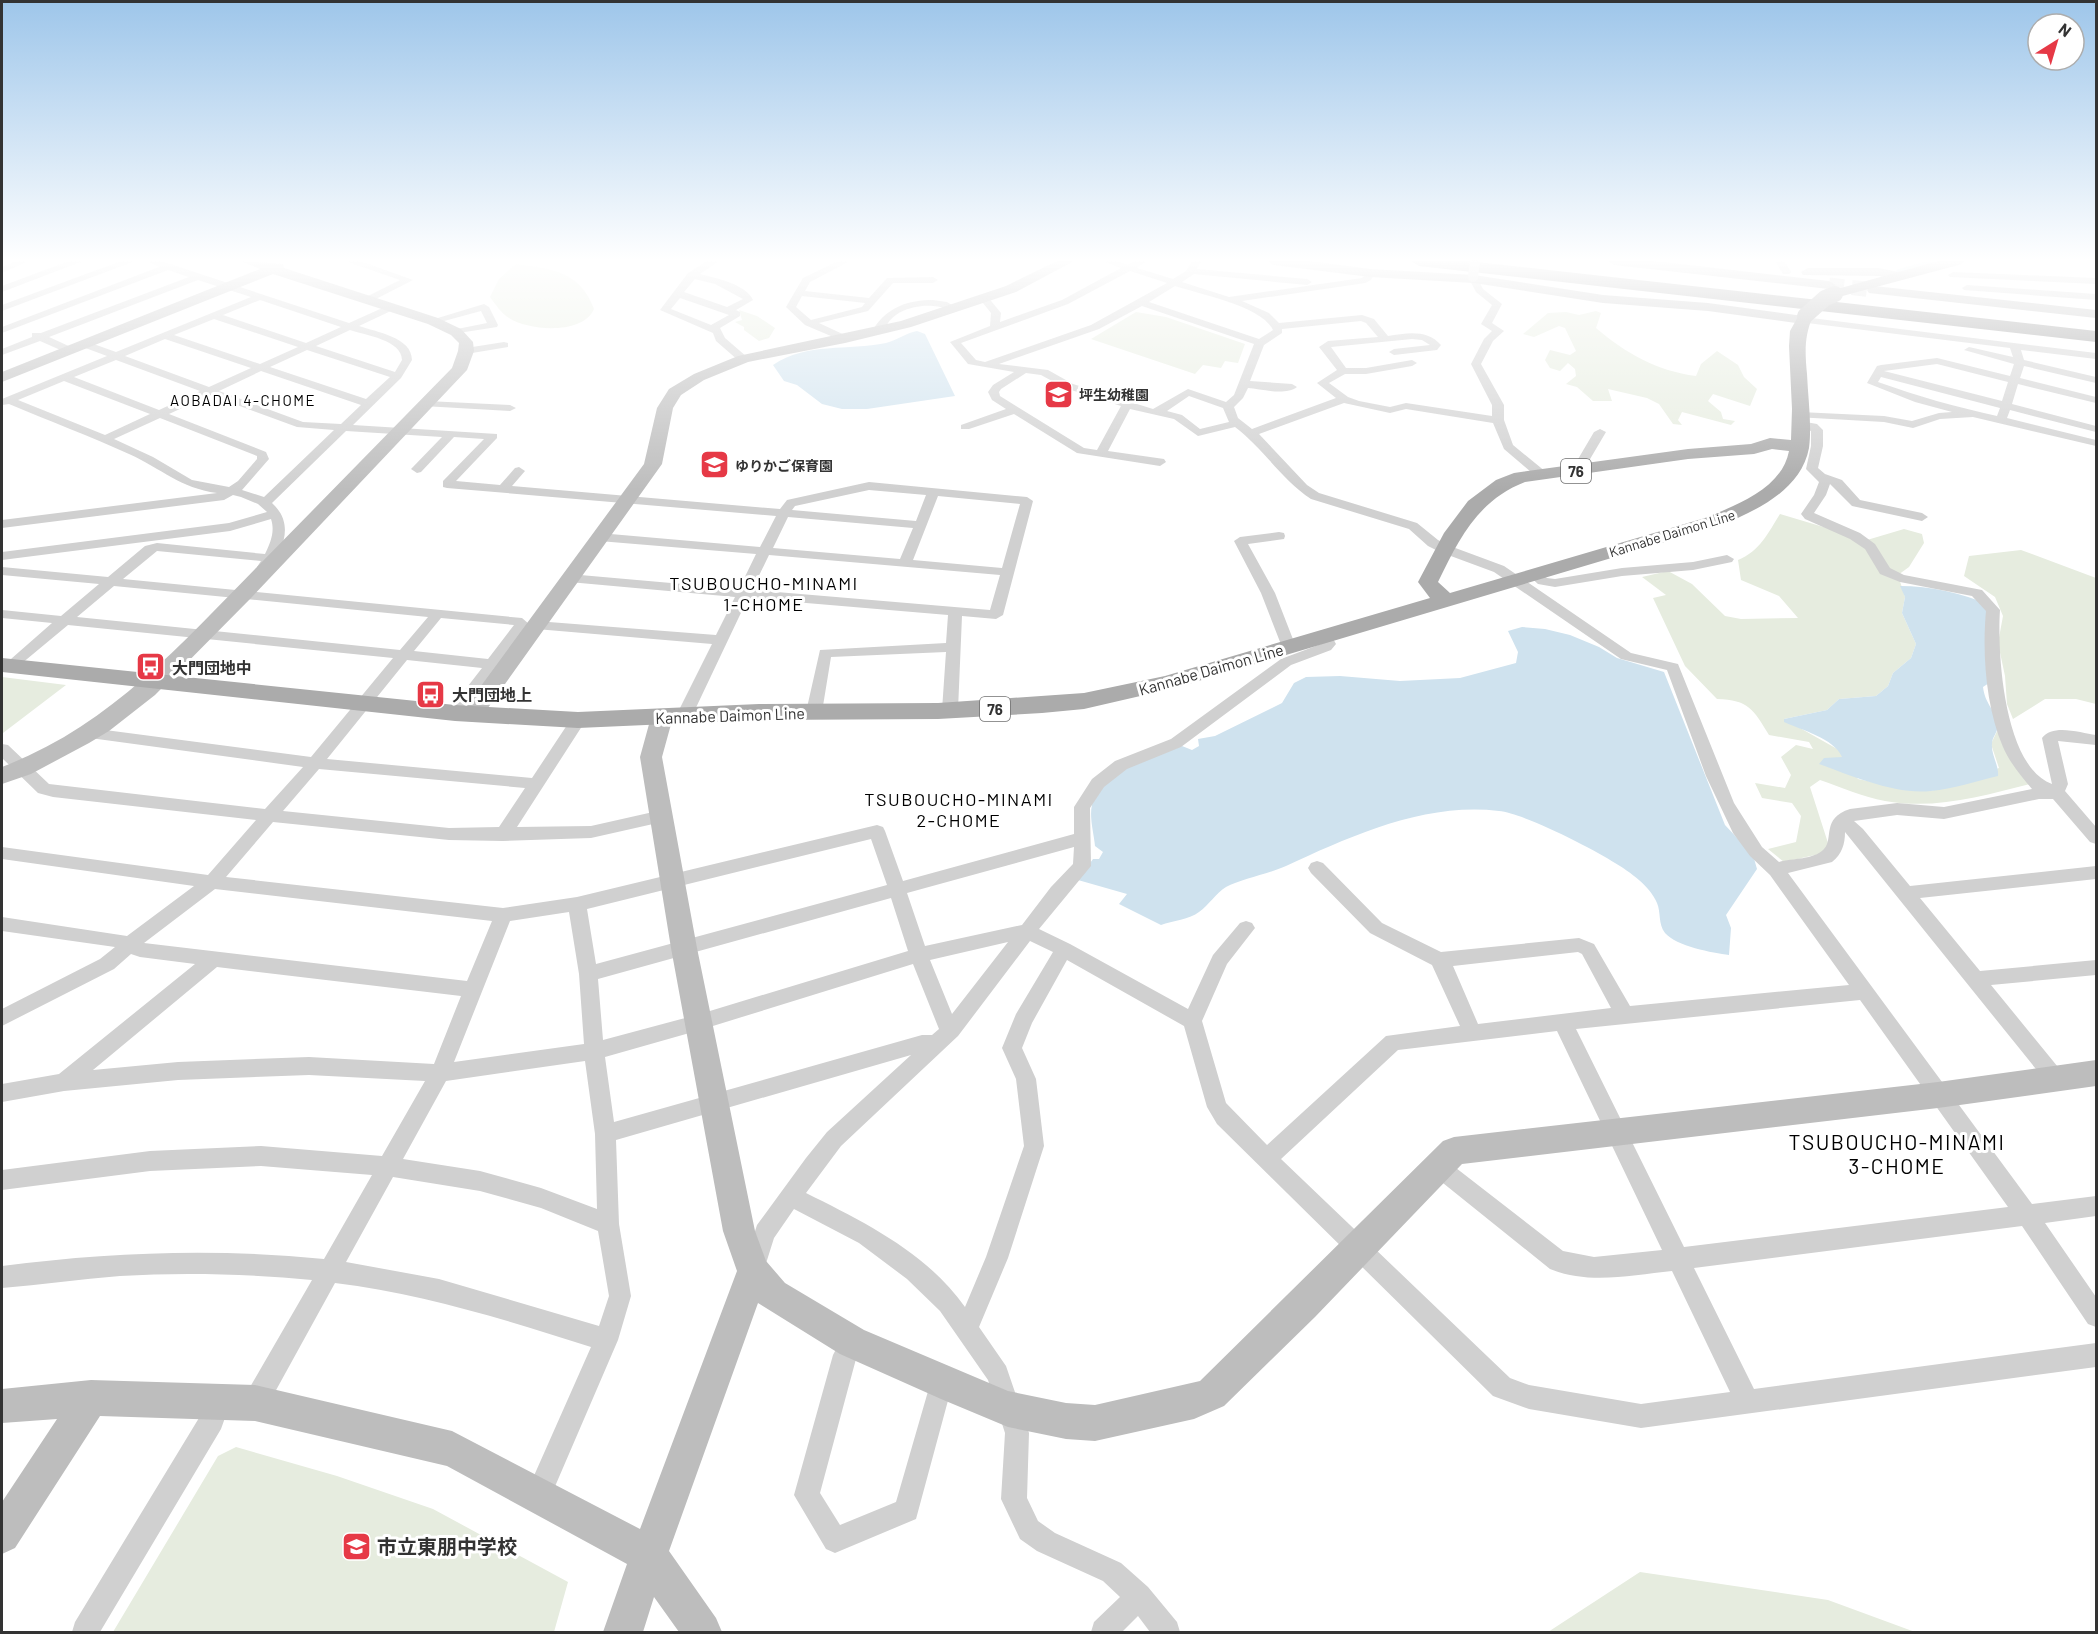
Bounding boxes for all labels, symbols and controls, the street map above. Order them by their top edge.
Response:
north arrow [2026,12,2086,72]
text: N [2055,19,2075,40]
school or university icon: 坪生幼稚園 [1042,378,1074,410]
place label: 坪生幼稚園 [1079,386,1149,403]
district label: AOBADAI 4-CHOME [170,391,316,409]
school or university icon: ゆりかご保育園 [698,449,730,481]
place label: ゆりかご保育園 [735,457,833,474]
road number: 76 [1561,459,1591,483]
street label: Kannabe Daimon Line [1607,506,1737,560]
district label: TSUBOUCHO-MINAMI 1-CHOME [669,572,859,615]
street label: Kannabe Daimon Line [1136,639,1286,699]
bus stop icon: 大門団地中 [135,651,167,683]
place label: 大門団地中 [172,658,252,677]
bus stop icon: 大門団地上 [415,678,447,710]
place label: 大門団地上 [452,685,532,704]
road number: 76 [980,697,1010,721]
street label: Kannabe Daimon Line [655,703,805,727]
district label: TSUBOUCHO-MINAMI 2-CHOME [864,788,1054,831]
district label: TSUBOUCHO-MINAMI 3-CHOME [1789,1129,2005,1178]
school or university icon: 市立東朋中学校 [340,1530,372,1562]
place label: 市立東朋中学校 [377,1534,517,1558]

